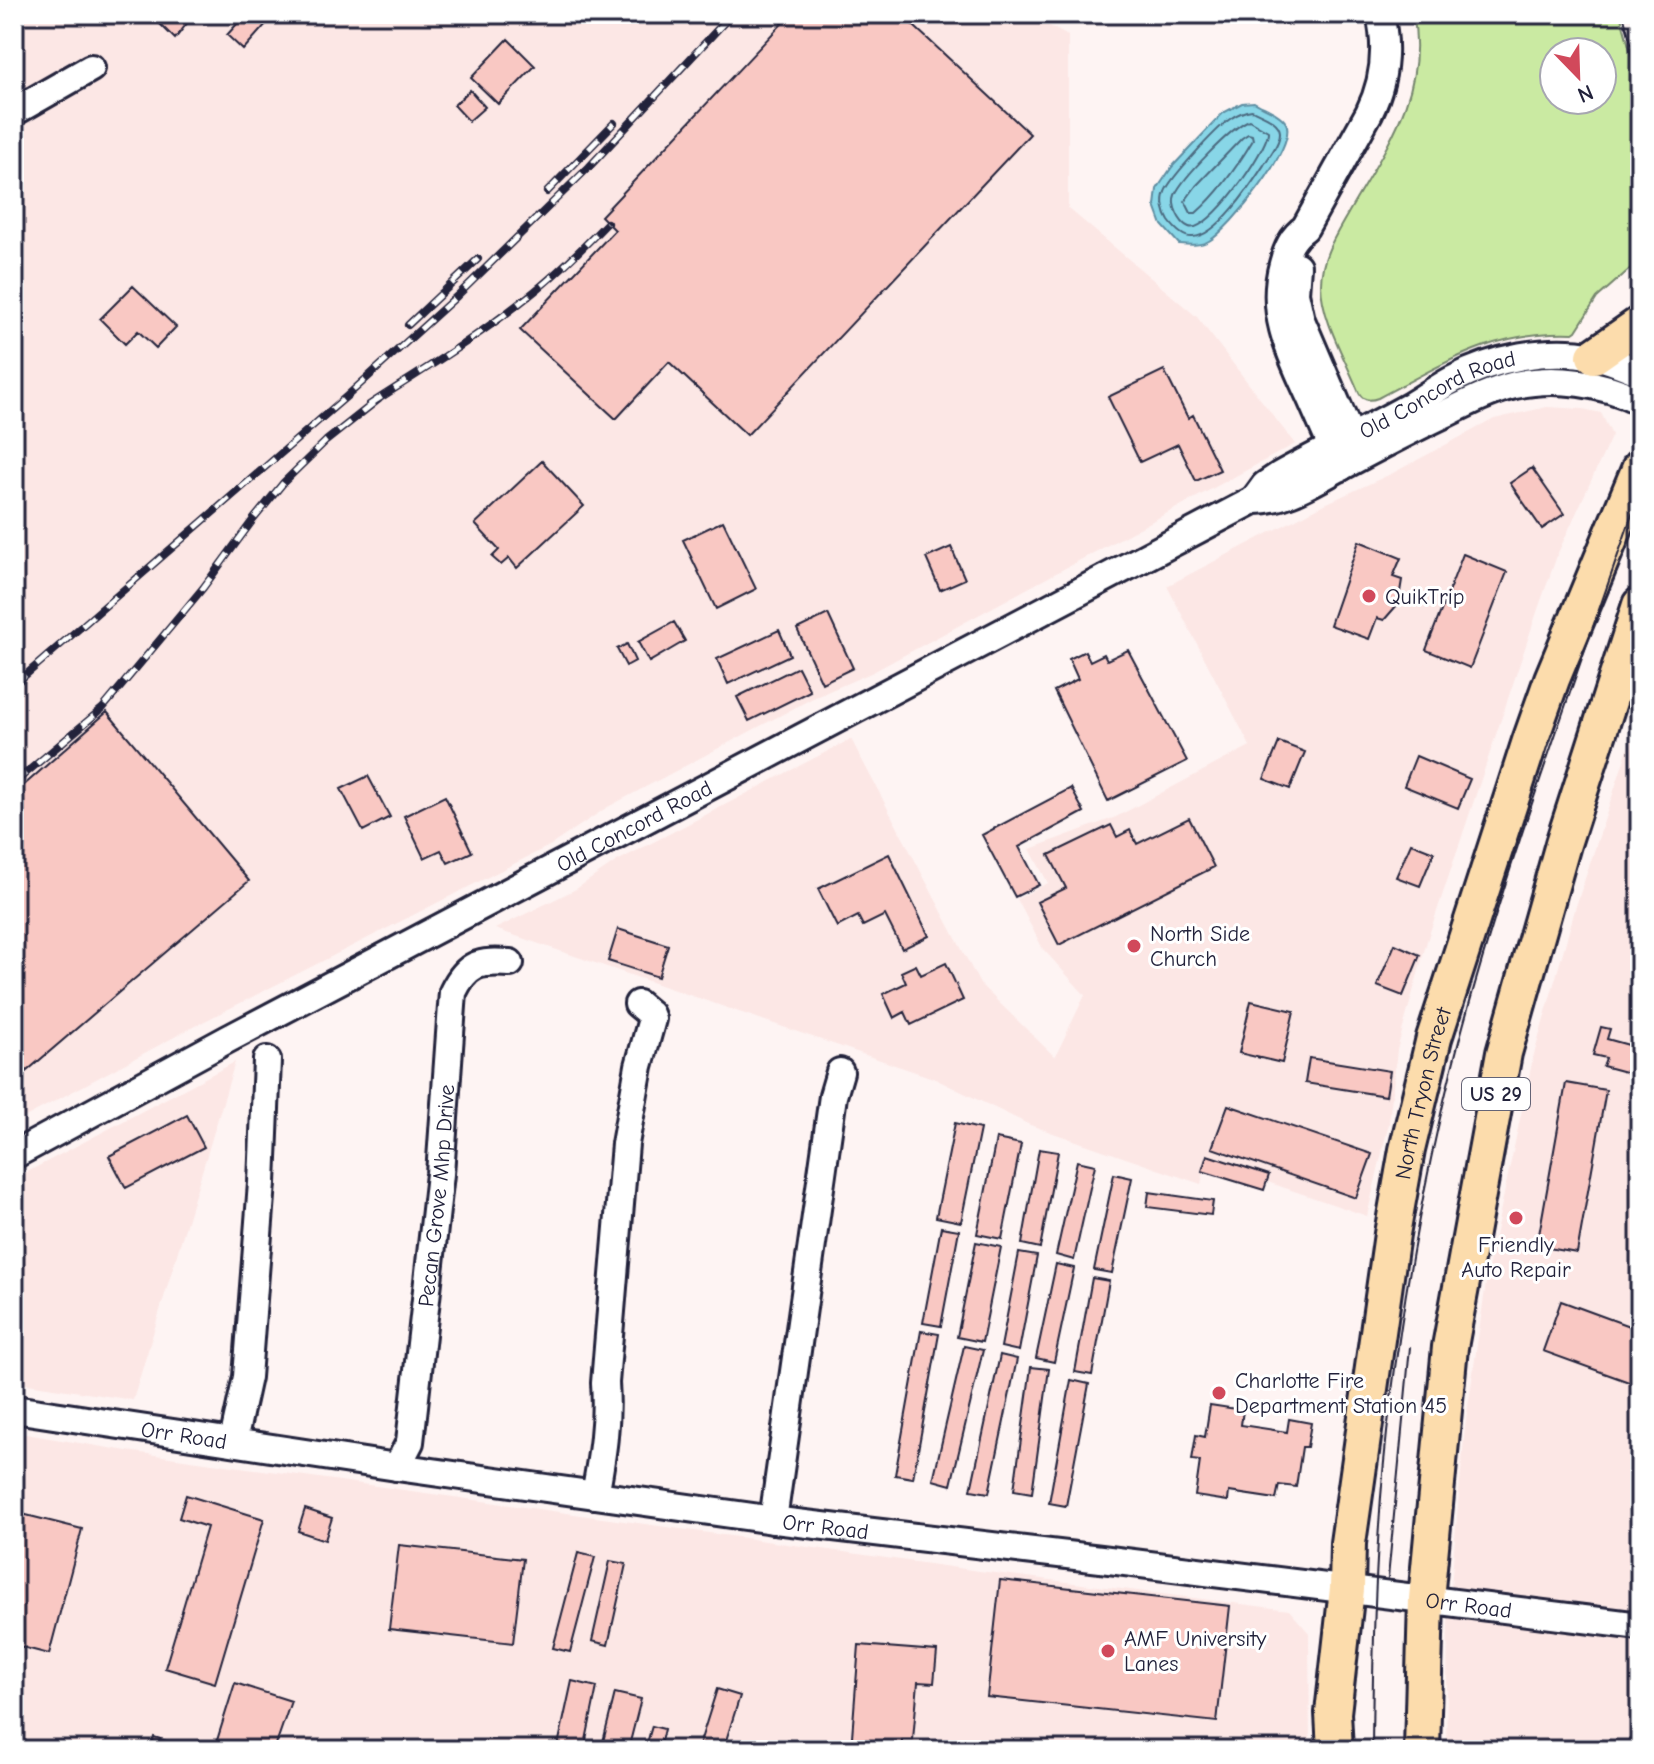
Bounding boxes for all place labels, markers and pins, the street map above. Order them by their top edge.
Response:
place label: QuikTrip [1385,584,1464,610]
marker: QuikTrip [1360,587,1378,605]
place label: North Side Church [1150,921,1250,972]
marker: North Side Church [1125,937,1143,955]
marker: Friendly Auto Repair [1507,1209,1525,1227]
place label: Friendly Auto Repair [1461,1232,1571,1283]
place label: Charlotte Fire Department Station 45 [1235,1368,1447,1419]
marker: Charlotte Fire Department Station 45 [1210,1384,1228,1402]
place label: AMF University Lanes [1124,1626,1267,1677]
marker: AMF University Lanes [1099,1642,1117,1660]

